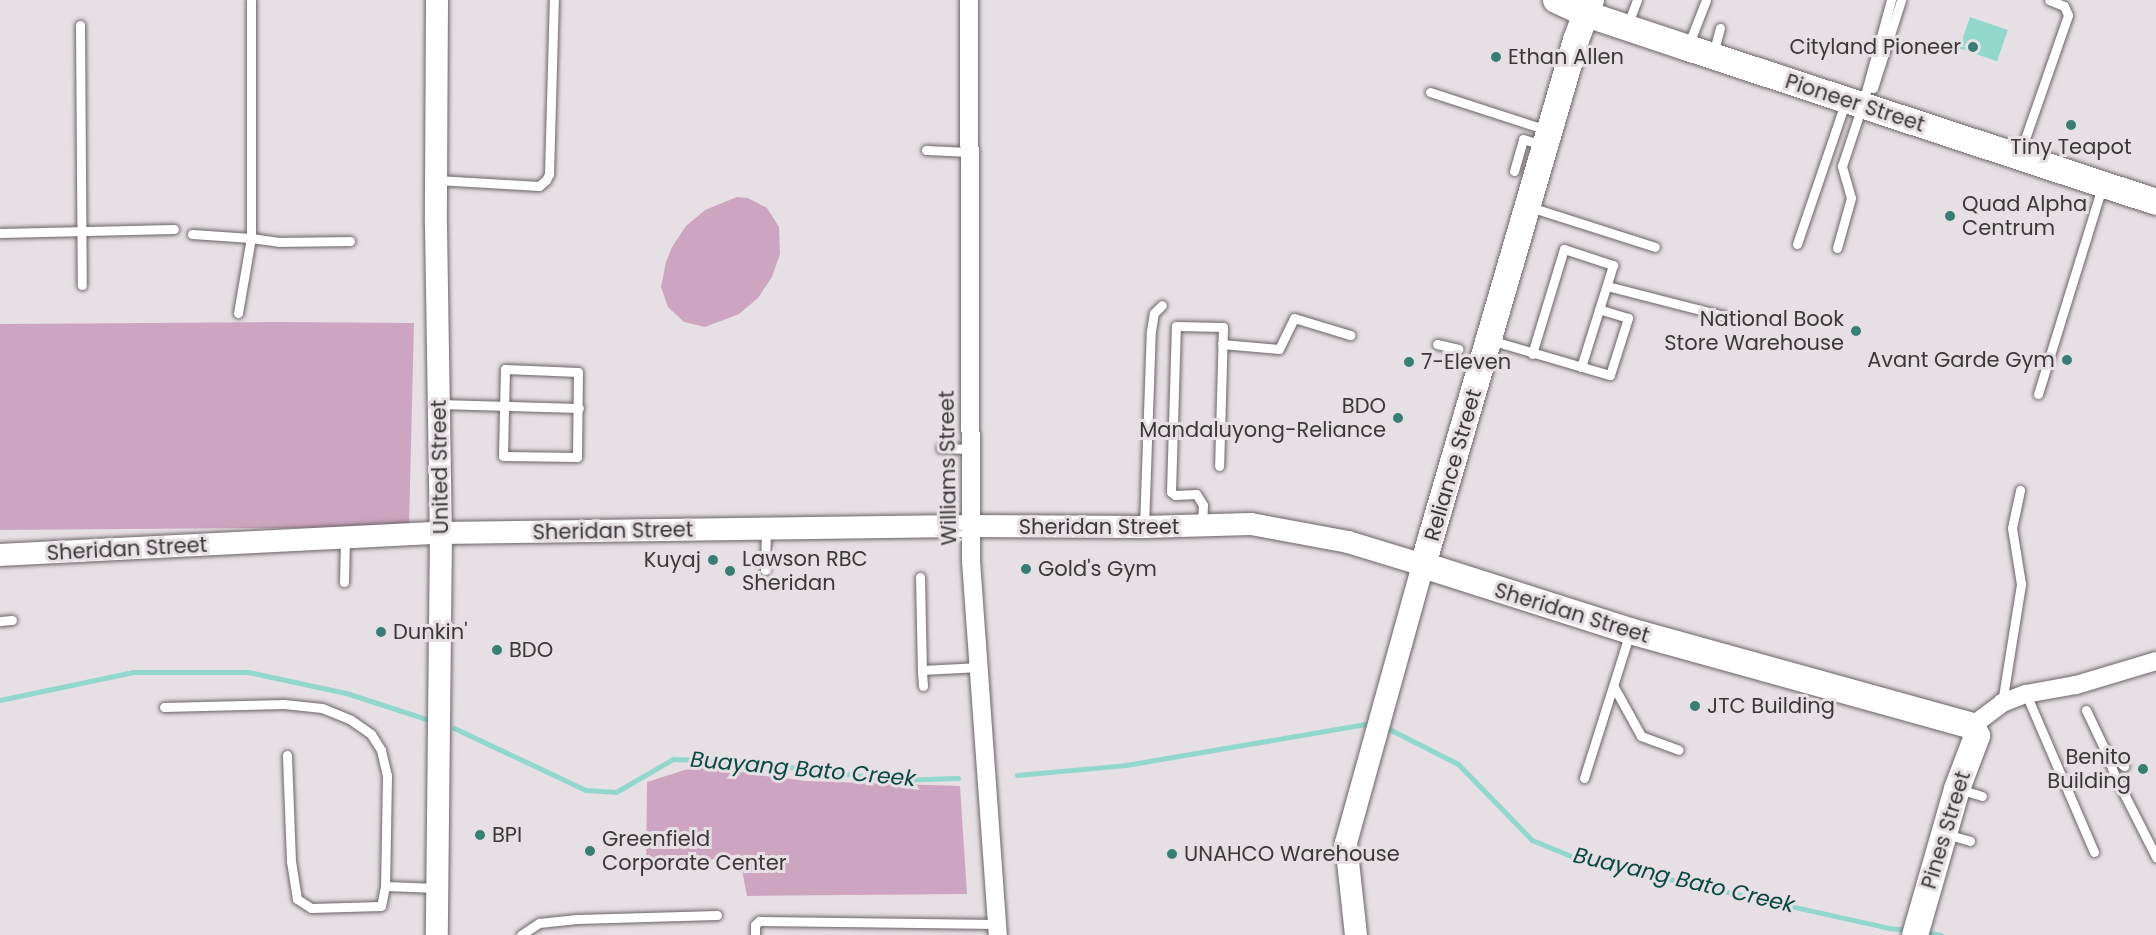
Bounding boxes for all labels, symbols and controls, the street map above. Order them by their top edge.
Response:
place label: Cityland Pioneer [1789,34,1961,60]
marker: Cityland Pioneer [1966,40,1980,54]
place label: Ethan Allen [1508,44,1624,70]
marker: Ethan Allen [1489,50,1503,64]
street label: Pioneer Street [1782,69,1928,137]
marker: Tiny Teapot [2064,118,2078,132]
place label: Tiny Teapot [2010,134,2132,160]
place label: Quad Alpha Centrum [1962,191,2087,241]
marker: Quad Alpha Centrum [1943,209,1957,223]
place label: National Book Store Warehouse [1664,306,1844,356]
marker: National Book Store Warehouse [1849,324,1863,338]
place label: Avant Garde Gym [1867,347,2055,373]
place label: 7-Eleven [1421,349,1511,375]
marker: Avant Garde Gym [2060,353,2074,367]
marker: 7-Eleven [1402,355,1416,369]
street label: Reliance Street [1419,386,1487,544]
street label: Williams Street [934,390,962,546]
place label: BDO Mandaluyong-Reliance [1139,393,1386,443]
street label: United Street [426,399,454,535]
marker: BDO Mandaluyong-Reliance [1391,411,1405,425]
street label: Sheridan Street [1019,514,1179,540]
street label: Sheridan Street [532,517,694,545]
street label: Sheridan Street [46,532,208,566]
place label: Lawson RBC Sheridan [742,546,868,596]
place label: Kuyaj [644,547,701,573]
marker: Kuyaj [706,553,720,567]
place label: Gold's Gym [1038,556,1157,582]
marker: Gold's Gym [1019,562,1033,576]
marker: Lawson RBC Sheridan [723,564,737,578]
street label: Sheridan Street [1491,577,1653,649]
place label: Dunkin' [393,619,467,645]
marker: Dunkin' [374,625,388,639]
place label: BDO [509,637,553,663]
marker: BDO [490,643,504,657]
place label: JTC Building [1707,693,1835,719]
marker: JTC Building [1688,699,1702,713]
place label: Benito Building [2047,744,2131,794]
water label: Buayang Bato Creek [689,746,917,792]
marker: Benito Building [2136,762,2150,776]
street label: Pines Street [1916,768,1976,892]
place label: BPI [492,822,522,848]
place label: Greenfield Corporate Center [602,826,787,876]
marker: BPI [473,828,487,842]
place label: UNAHCO Warehouse [1184,841,1400,867]
water label: Buayang Bato Creek [1571,842,1797,918]
marker: Greenfield Corporate Center [583,844,597,858]
marker: UNAHCO Warehouse [1165,847,1179,861]

